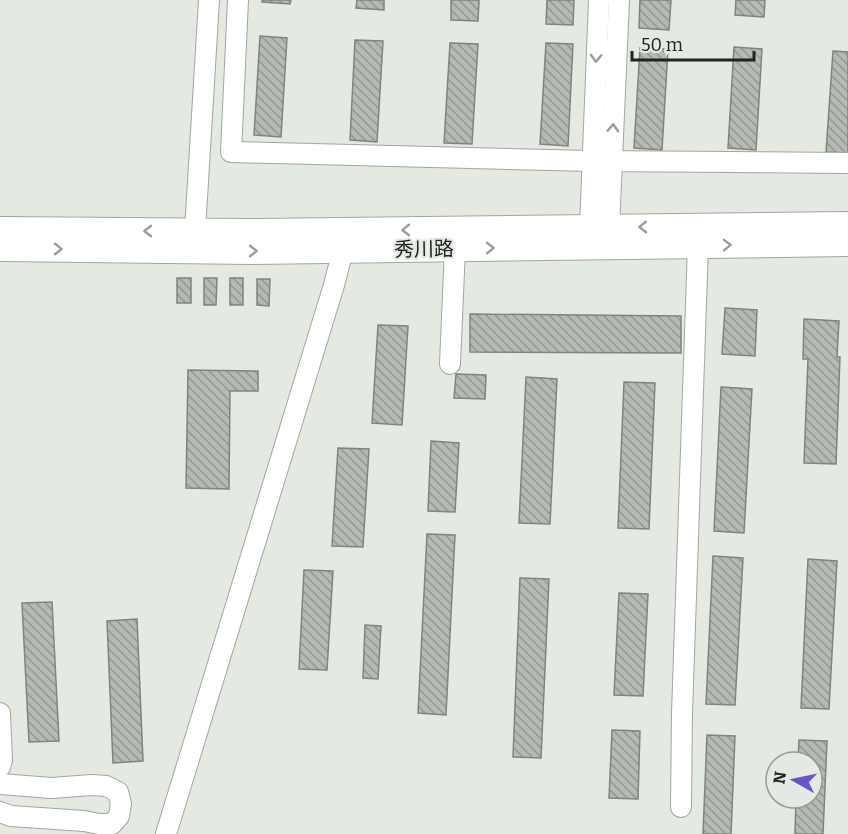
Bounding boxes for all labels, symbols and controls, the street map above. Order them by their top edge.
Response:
scale bar [632,24,754,62]
text: 50 m [641,34,683,56]
one-way arrow [590,54,603,63]
one-way arrow [606,123,619,132]
one-way arrow [638,221,647,234]
one-way arrow [401,224,410,236]
one-way arrow [143,225,152,237]
street label: 秀川路 [394,236,454,262]
one-way arrow [723,239,732,251]
one-way arrow [486,242,495,254]
one-way arrow [54,243,63,255]
one-way arrow [249,245,258,257]
north arrow [764,750,824,810]
text: N [769,770,790,785]

